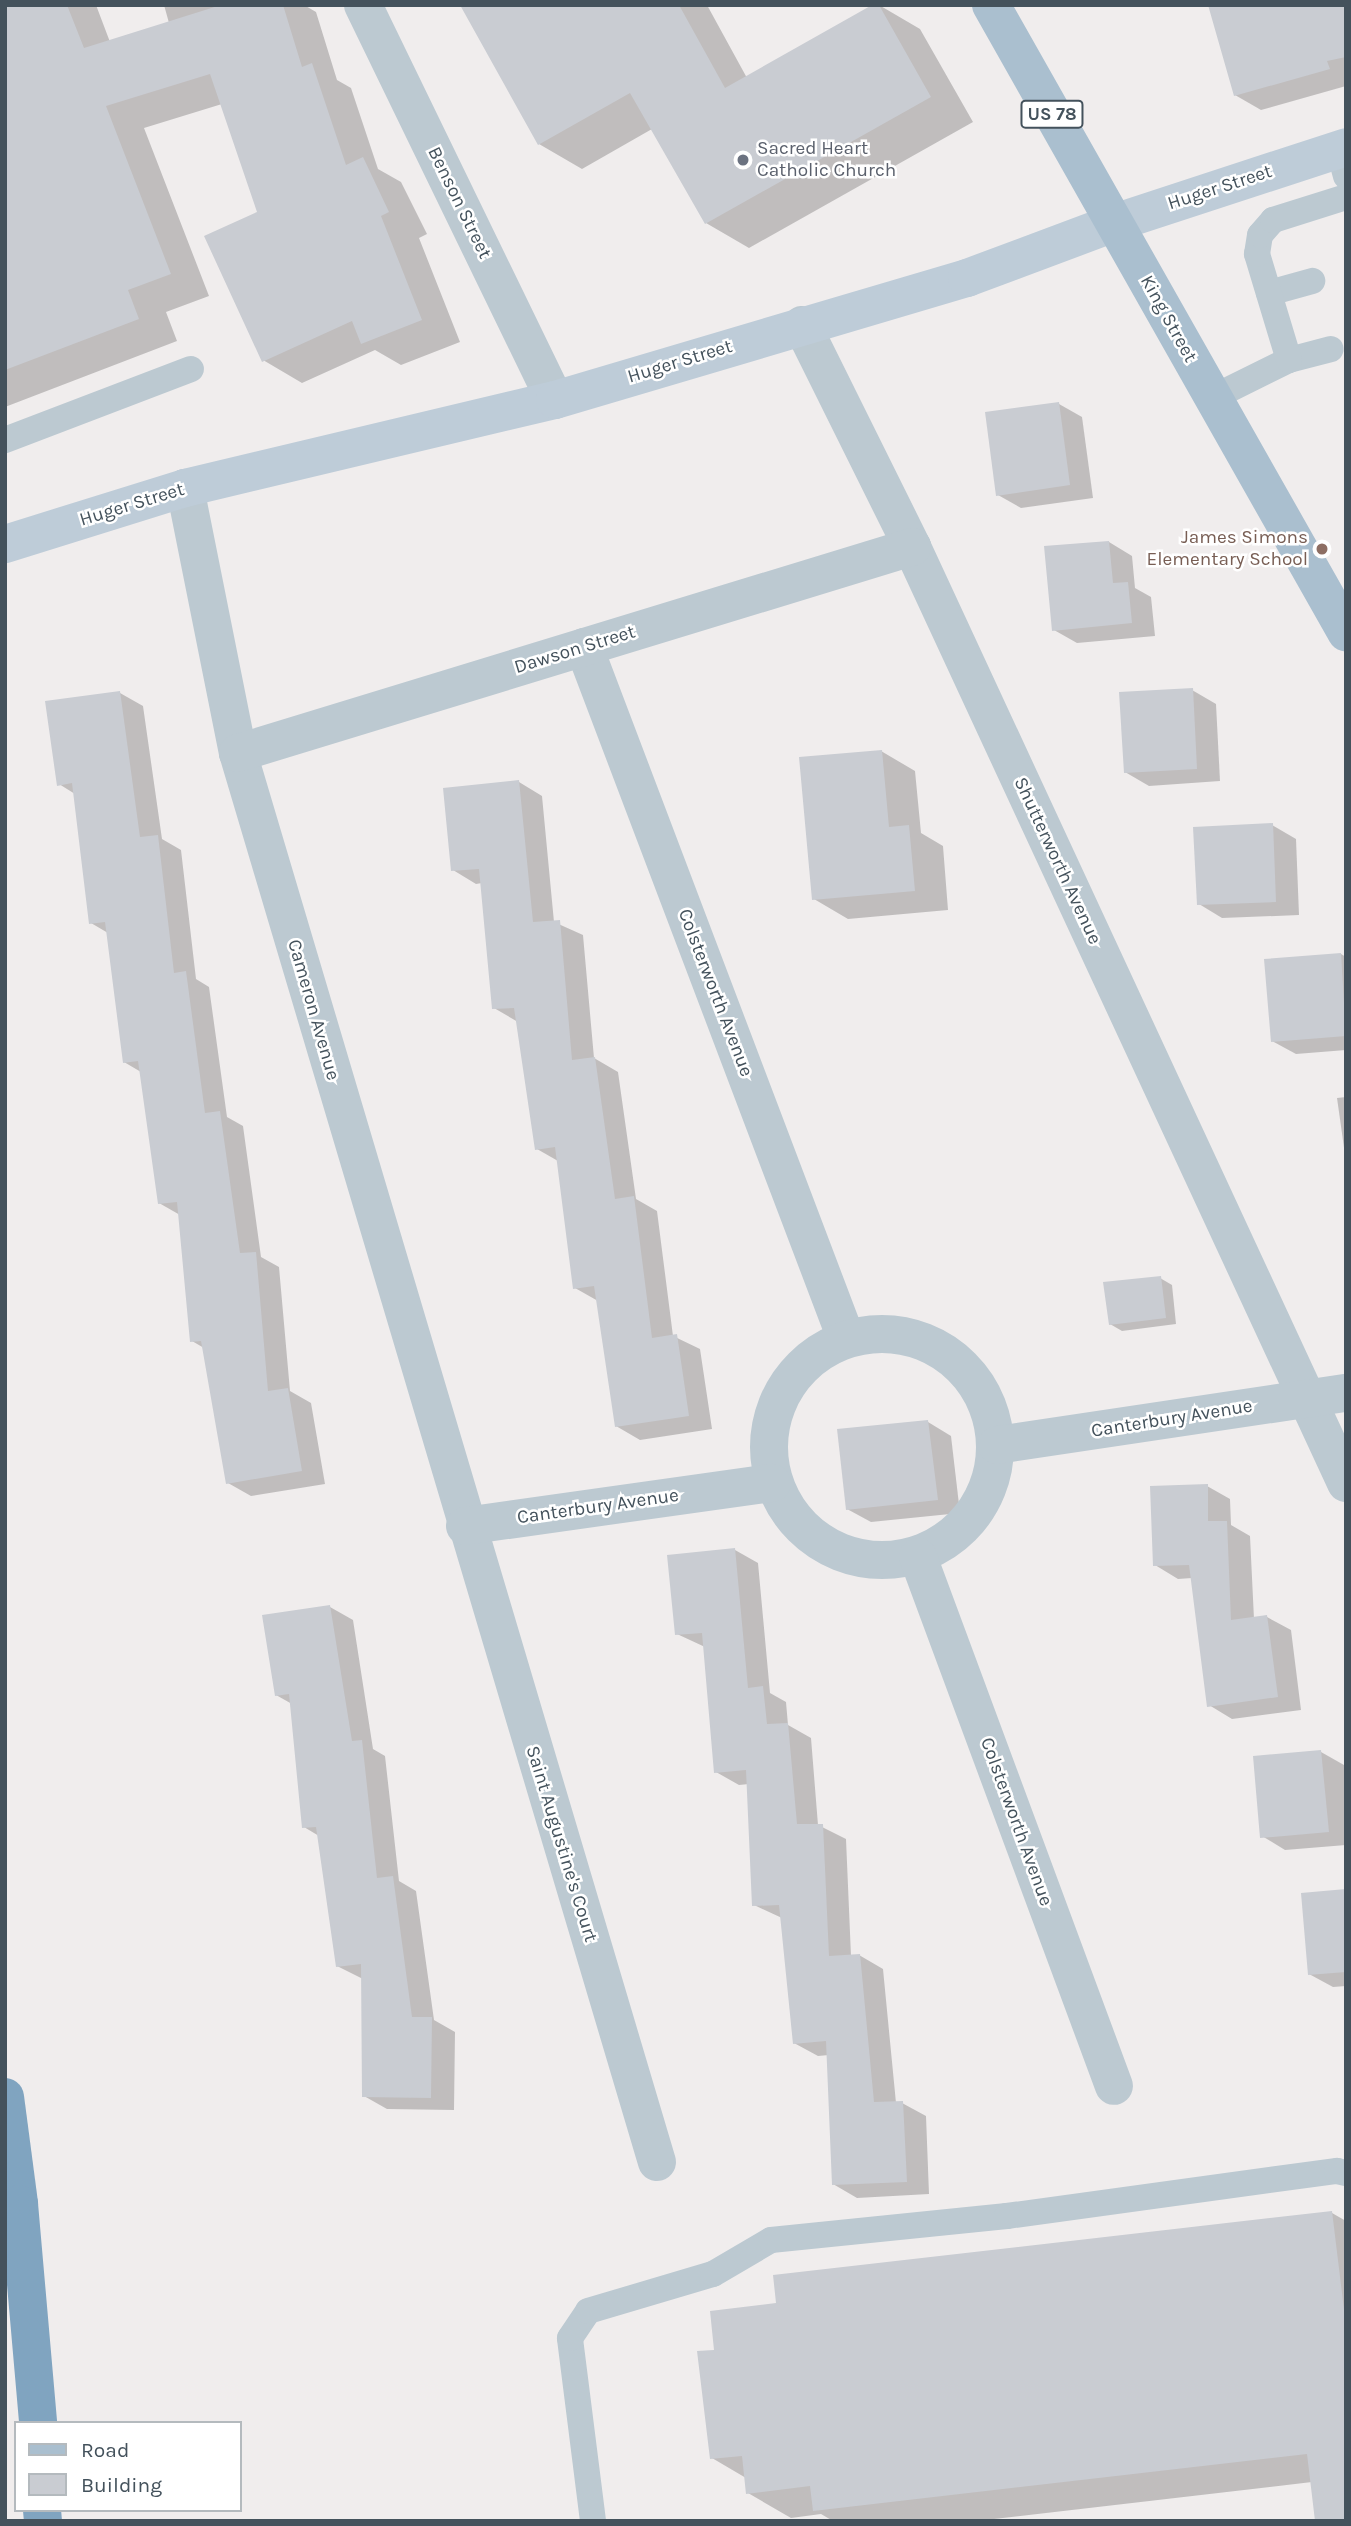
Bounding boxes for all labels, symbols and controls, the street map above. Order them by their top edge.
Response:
road number: US 78 [1019,100,1085,128]
place label: Sacred Heart Catholic Church [757,138,896,182]
street label: Benson Street [422,143,496,263]
marker: Sacred Heart Catholic Church [735,152,751,168]
street label: Huger Street [1165,160,1275,216]
street label: King Street [1135,271,1201,367]
street label: Huger Street [625,335,735,389]
street label: Huger Street [77,478,187,532]
place label: James Simons Elementary School [1147,527,1308,571]
marker: James Simons Elementary School [1314,541,1330,557]
street label: Dawson Street [512,621,638,679]
street label: Shutterworth Avenue [1008,774,1106,948]
street label: Colsterworth Avenue [673,906,757,1080]
street label: Cameron Avenue [282,937,344,1083]
street label: Canterbury Avenue [1090,1395,1254,1443]
street label: Canterbury Avenue [516,1484,680,1530]
street label: Colsterworth Avenue [975,1735,1057,1909]
street label: Saint Augustine's Court [520,1743,602,1945]
legend [14,2421,242,2512]
text: Road [81,2438,129,2462]
text: Building [81,2473,162,2497]

